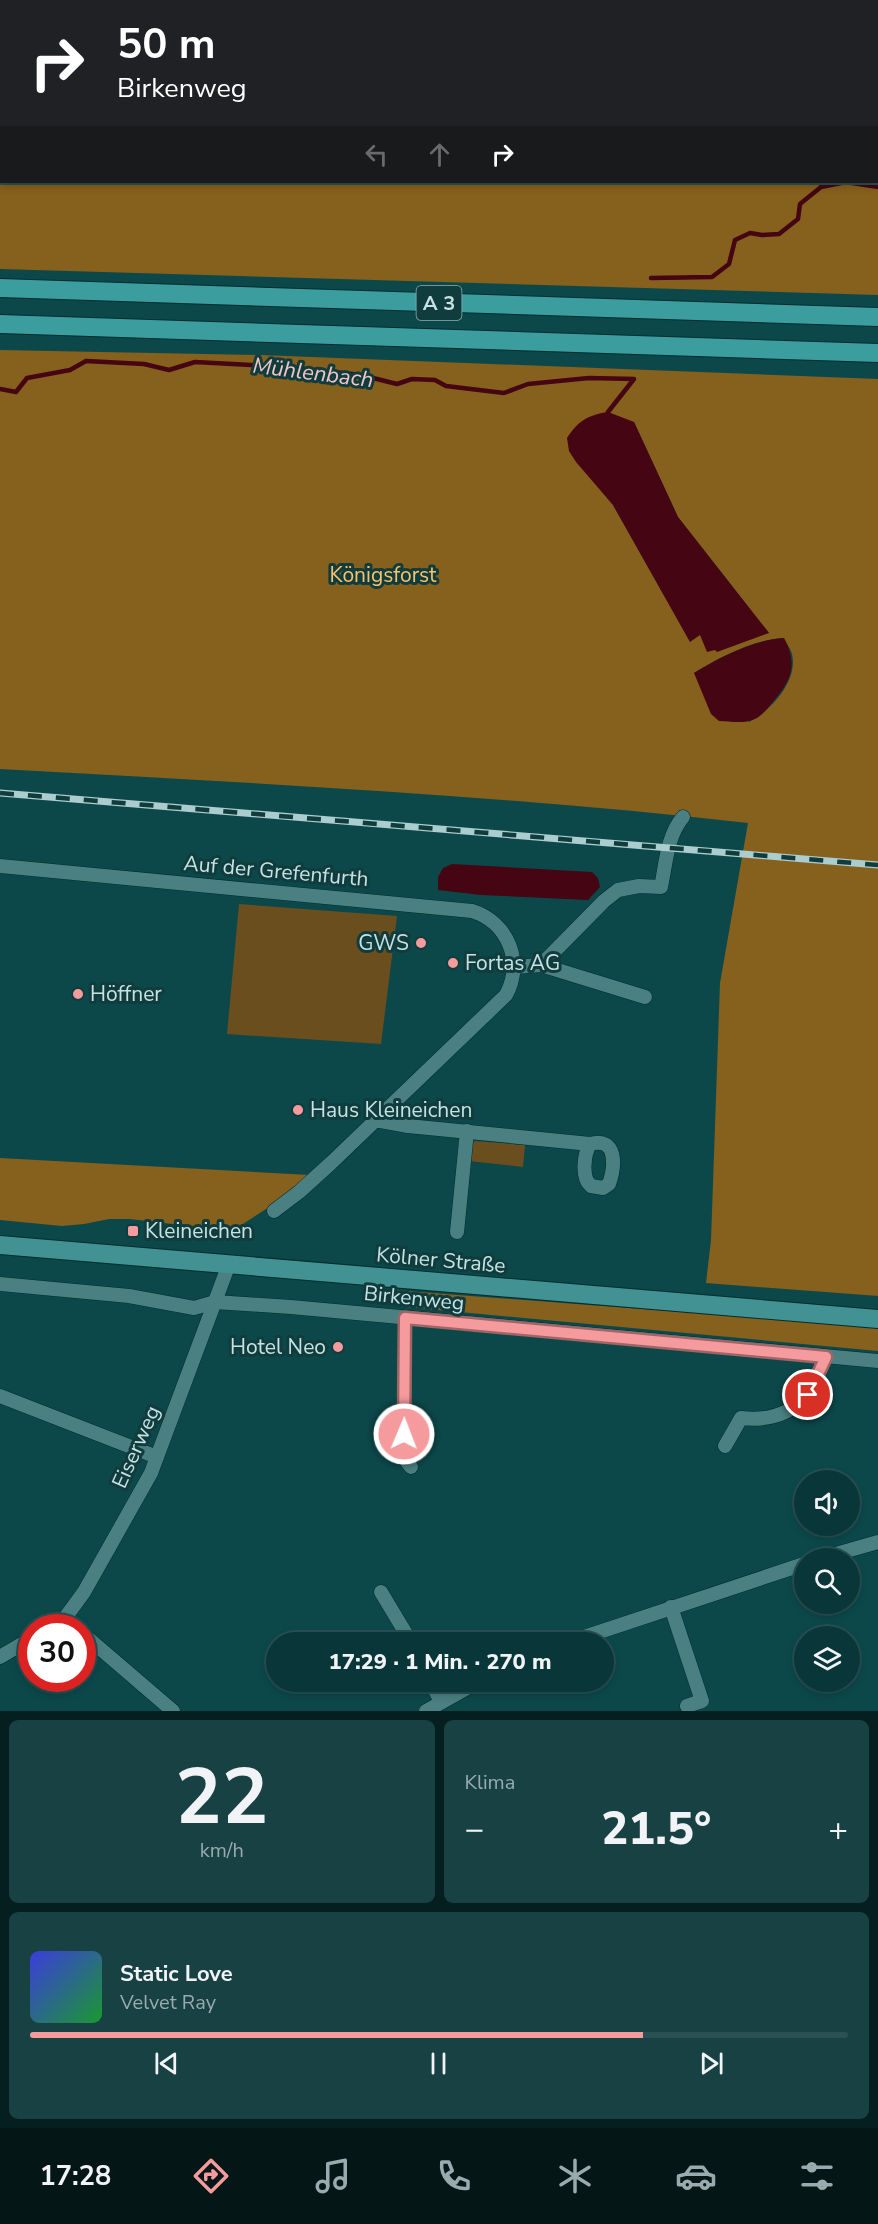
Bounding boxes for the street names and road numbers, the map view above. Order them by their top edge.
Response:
road number: A 3 [416,286,462,320]
street label: Auf der Grefenfurth [182,849,370,893]
street label: Kölner Straße [375,1240,507,1280]
street label: Birkenweg [362,1279,466,1317]
street label: Eiserweg [105,1401,167,1493]

